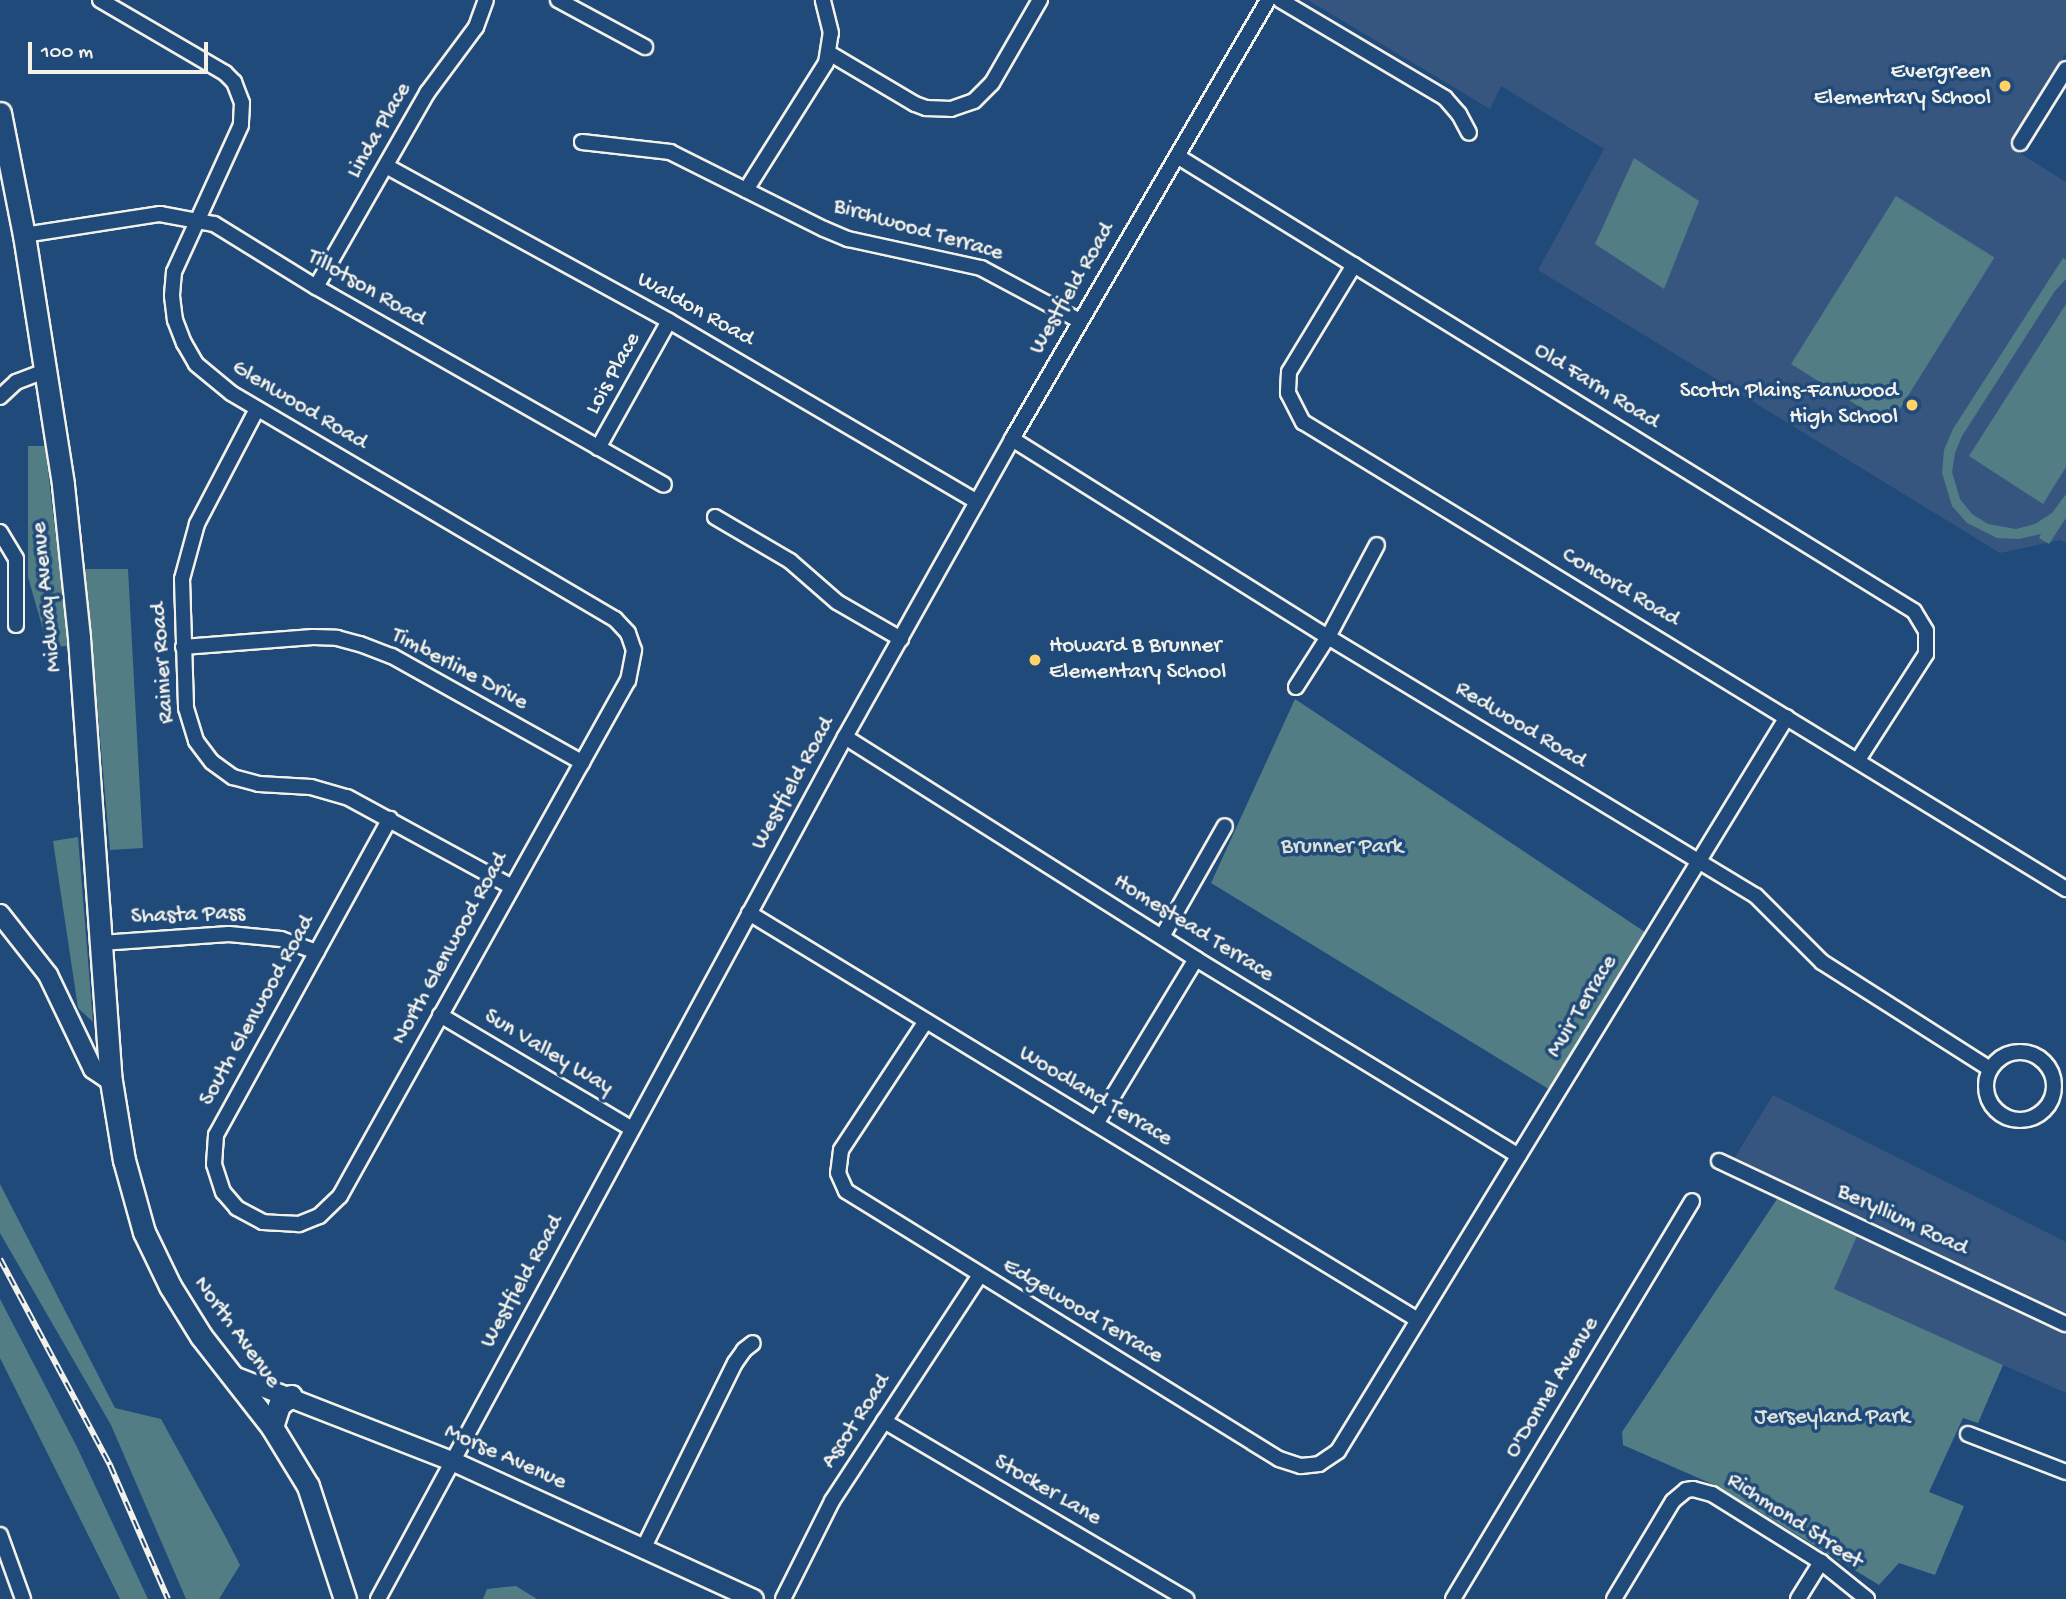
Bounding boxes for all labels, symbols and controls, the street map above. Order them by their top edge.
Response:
scale bar [32,28,212,72]
text: 100 m [41,41,93,66]
place label: Evergreen Elementary School [1814,59,1991,113]
street label: Linda Place [341,78,419,184]
marker: Evergreen Elementary School [1997,78,2013,94]
street label: Birchwood Terrace [830,194,1006,268]
street label: Westfield Road [1024,218,1122,360]
street label: Tillotson Road [302,244,430,334]
street label: Waldon Road [632,267,758,353]
street label: Lois Place [580,328,648,420]
street label: Old Farm Road [1528,338,1664,436]
street label: Glenwood Road [226,355,372,457]
place label: Scotch Plains-Fanwood High School [1680,378,1898,432]
marker: Scotch Plains-Fanwood High School [1904,397,1920,413]
street label: Midway Avenue [26,520,70,674]
street label: Concord Road [1556,542,1684,634]
street label: Rainier Road [146,601,182,725]
street label: Timberline Drive [386,622,532,718]
place label: Howard B Brunner Elementary School [1049,633,1226,687]
marker: Howard B Brunner Elementary School [1027,652,1043,668]
street label: Redwood Road [1449,676,1591,776]
street label: Westfield Road [746,713,842,855]
park label: Brunner Park [1281,834,1403,862]
street label: North Glenwood Road [387,848,515,1050]
street label: Homestead Terrace [1108,869,1278,989]
street label: Shasta Pass [130,900,246,932]
street label: South Glenwood Road [194,911,322,1111]
street label: Muir Terrace [1542,951,1624,1063]
street label: Sun Valley Way [478,1004,618,1102]
street label: Woodland Terrace [1013,1040,1177,1154]
street label: Beryllium Road [1832,1179,1972,1263]
street label: Westfield Road [475,1211,571,1353]
street label: Edgewood Terrace [997,1253,1167,1371]
street label: North Avenue [186,1272,286,1394]
street label: O'Donnel Avenue [1500,1312,1606,1464]
street label: Ascot Road [816,1370,898,1474]
park label: Jerseyland Park [1754,1404,1910,1432]
street label: Morse Avenue [440,1419,570,1497]
street label: Stocker Lane [988,1449,1106,1533]
street label: Richmond Street [1721,1468,1867,1576]

